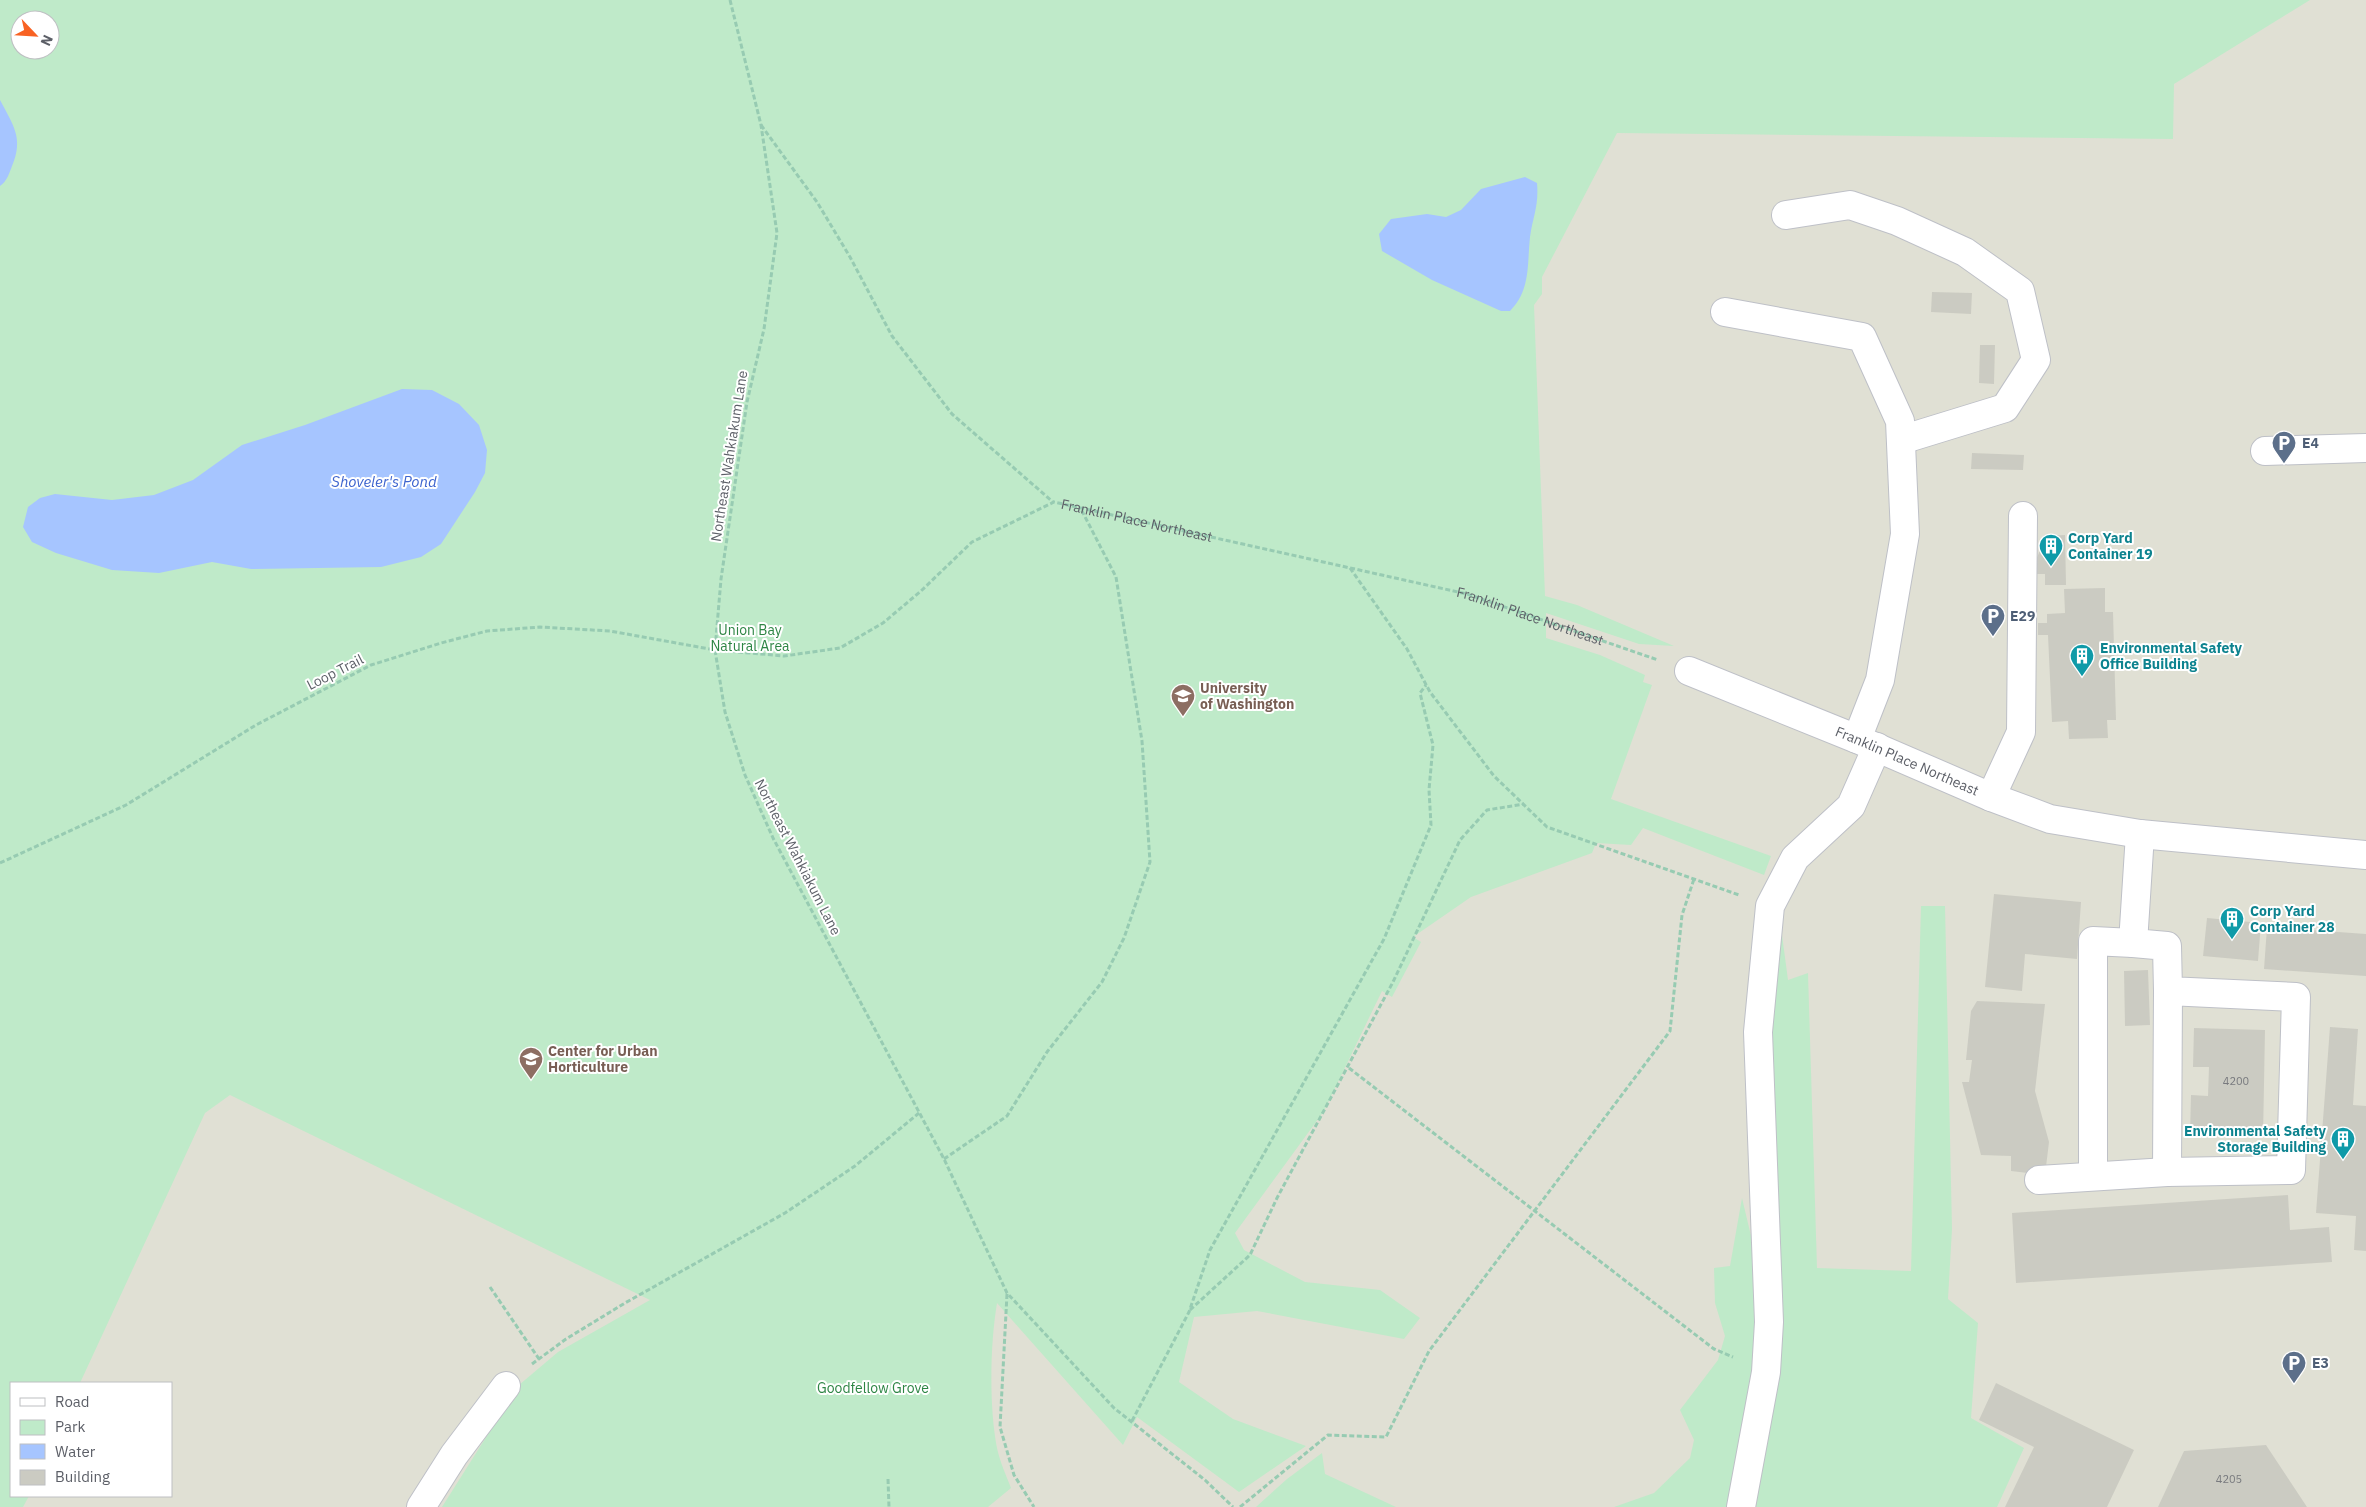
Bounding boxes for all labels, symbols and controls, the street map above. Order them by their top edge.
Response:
north arrow [10,10,60,60]
text: N [36,32,57,49]
street label: Northeast Wahkiakum Lane [707,369,751,543]
parking icon: E4 [2271,430,2297,464]
place label: E4 [2302,434,2319,452]
water label: Shoveler's Pond [331,472,437,491]
street label: Franklin Place Northeast [1059,495,1214,546]
place label: Corp Yard Container 19 [2068,529,2153,563]
building icon: Corp Yard Container 19 [2038,533,2064,567]
street label: Franklin Place Northeast [1455,583,1606,650]
parking icon: E29 [1980,603,2006,637]
place label: E29 [2010,607,2035,625]
park label: Union Bay Natural Area [710,621,790,655]
place label: Environmental Safety Office Building [2100,639,2243,673]
building icon: Environmental Safety Office Building [2069,643,2095,677]
street label: Loop Trail [304,650,367,694]
place label: University of Washington [1200,679,1294,713]
school or university icon: University of Washington [1170,683,1196,717]
street label: Franklin Place Northeast [1833,722,1982,800]
street label: Northeast Wahkiakum Lane [751,776,845,938]
place label: Corp Yard Container 28 [2250,902,2335,936]
building icon: Corp Yard Container 28 [2219,906,2245,940]
place label: Center for Urban Horticulture [548,1042,658,1076]
school or university icon: Center for Urban Horticulture [518,1046,544,1080]
house number: 4200 [2223,1074,2249,1088]
place label: Environmental Safety Storage Building [2184,1122,2327,1156]
building icon: Environmental Safety Storage Building [2330,1126,2356,1160]
parking icon: E3 [2281,1350,2307,1384]
place label: E3 [2312,1354,2329,1372]
park label: Goodfellow Grove [817,1379,929,1397]
legend [10,1382,172,1497]
text: Road [55,1392,90,1411]
text: Park [55,1417,85,1436]
text: Water [55,1442,96,1461]
text: Building [55,1467,110,1486]
house number: 4205 [2216,1472,2242,1486]

